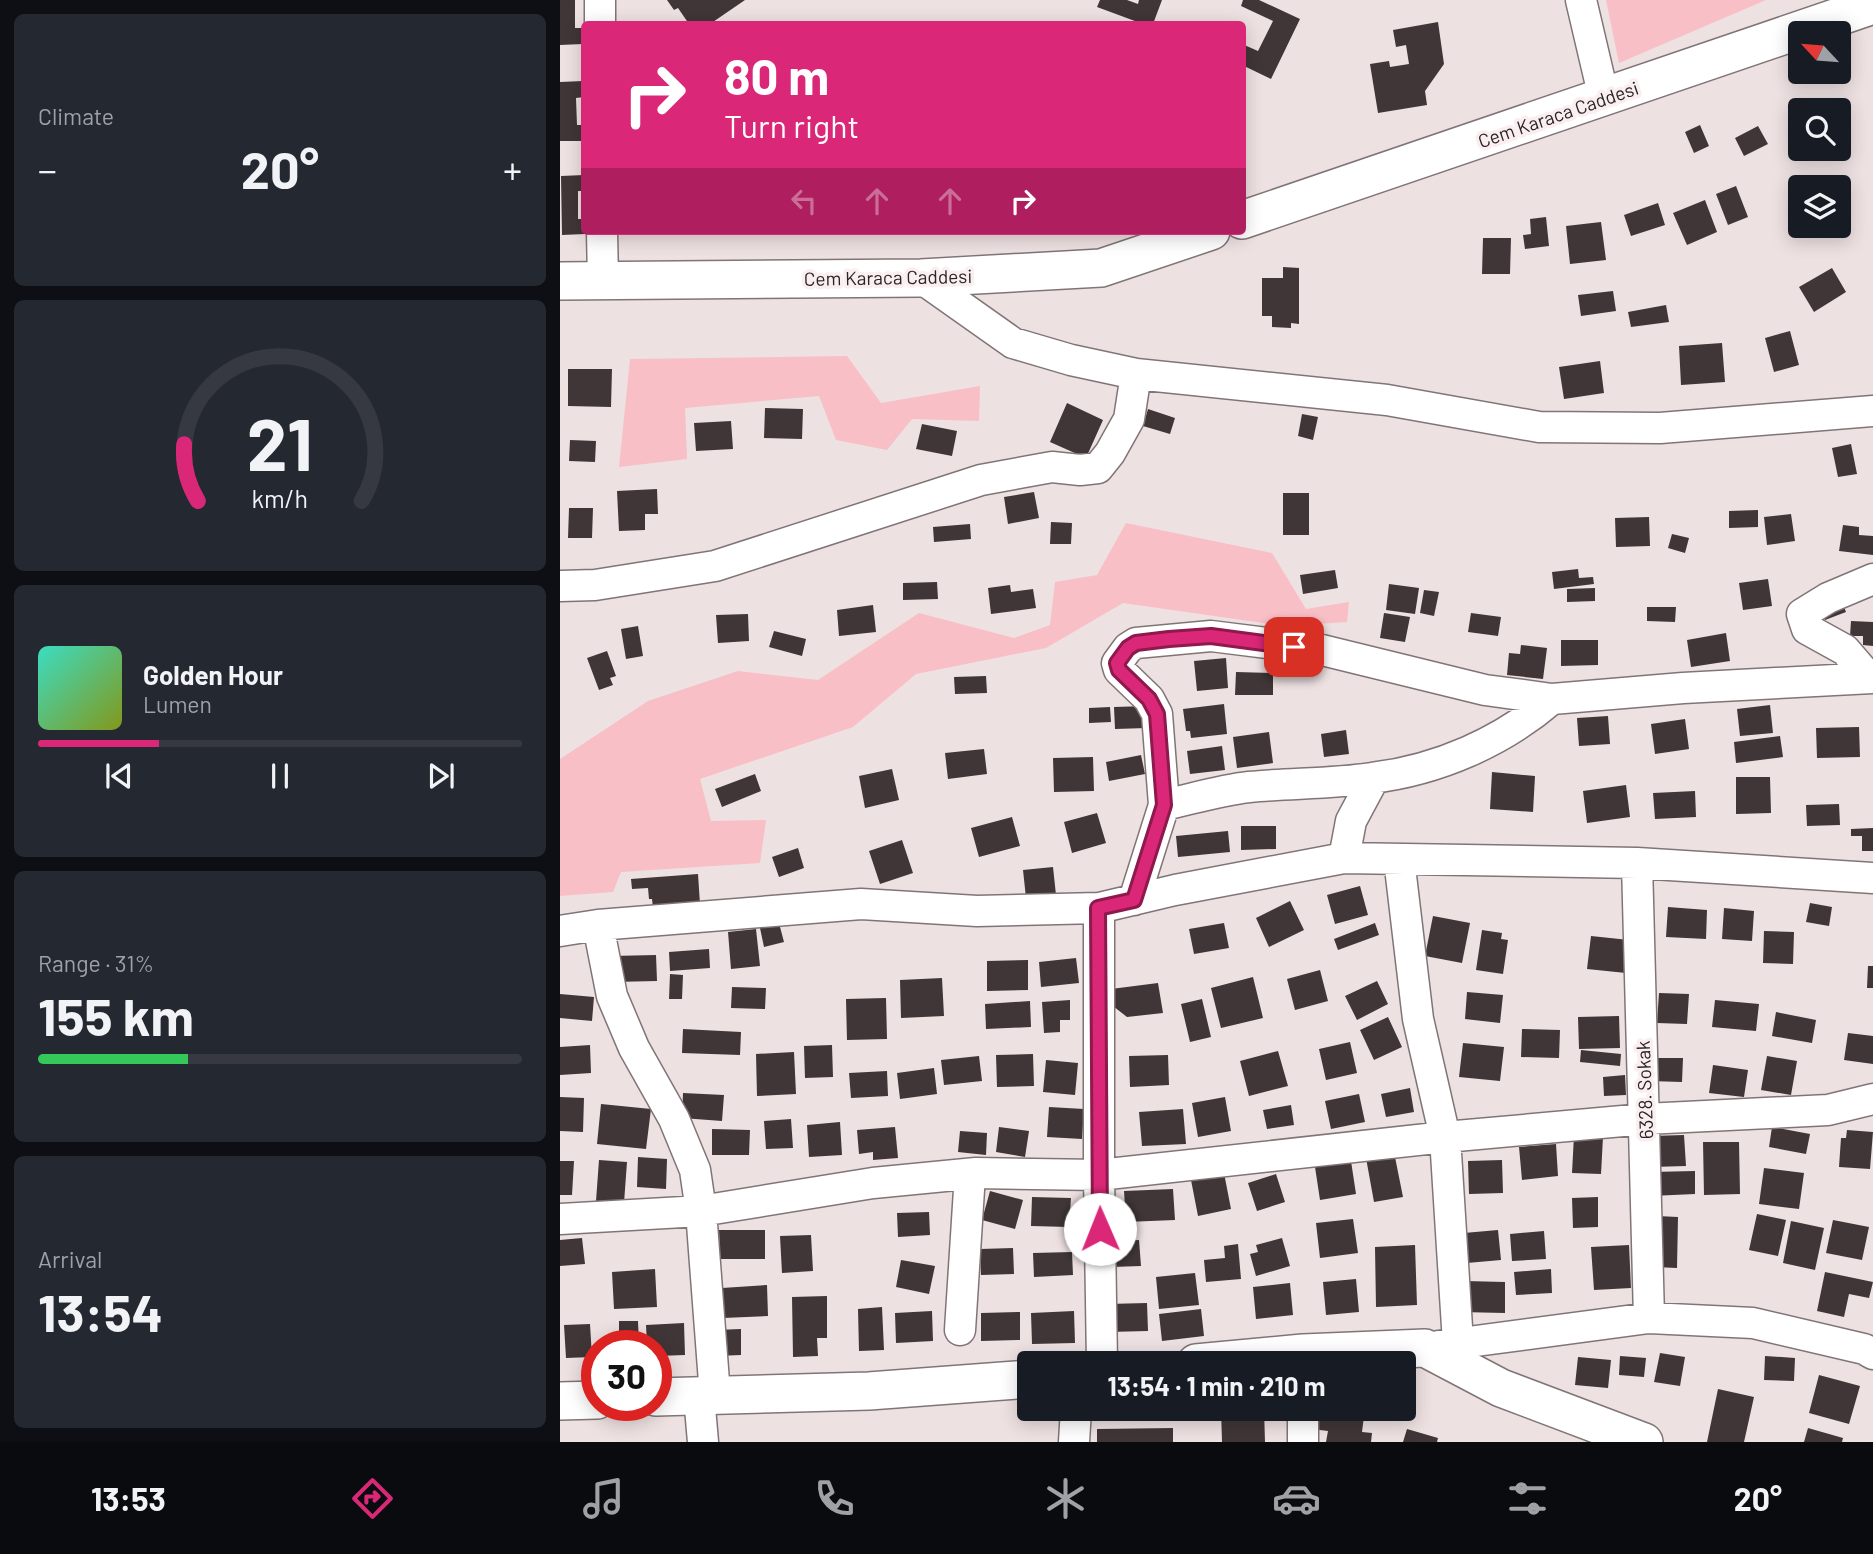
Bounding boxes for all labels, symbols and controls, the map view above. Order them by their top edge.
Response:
north arrow [1788,21,1852,84]
map controls [1788,21,1851,238]
text: 80 m [724,46,829,105]
icon: right [609,49,700,140]
street label: Cem Karaca Caddesi [1475,76,1641,152]
button: search [1788,98,1851,161]
text: Climate [38,102,114,130]
text: Turn right [724,106,859,144]
text: 20° [241,137,319,199]
text: − [38,146,57,192]
text: + [503,146,522,192]
button: layers [1788,175,1851,238]
icon: left [785,182,823,220]
icon: ahead [858,182,896,220]
icon: ahead [931,182,969,220]
icon: right [1004,182,1042,220]
street label: Cem Karaca Caddesi [804,264,972,290]
text: 21 [247,399,313,487]
text: km/h [252,483,308,513]
pin [1264,617,1324,677]
icon: arrive [1275,628,1313,666]
text: Golden Hour [143,659,283,690]
text: Lumen [143,690,212,718]
icon: previous [100,757,138,795]
icon: pause [261,757,299,795]
icon: next [422,757,460,795]
text: Range · 31% [38,949,154,977]
text: 155 km [38,984,194,1046]
street label: 6328. Sokak [1631,1040,1657,1140]
position arrow [1063,1192,1137,1266]
text: Arrival [38,1245,102,1273]
text: 13:54 [38,1280,163,1342]
speed limit sign: 30 [581,1330,672,1421]
text: 13:54 · 1 min · 210 m [1108,1370,1325,1401]
icon: directions [348,1474,397,1523]
icon: music [579,1474,628,1523]
icon: phone [810,1474,859,1523]
icon: climate [1041,1474,1090,1523]
icon: car [1272,1474,1321,1523]
icon: filters [1503,1474,1552,1523]
text: 13:53 [91,1479,166,1517]
text: 20° [1734,1479,1782,1517]

